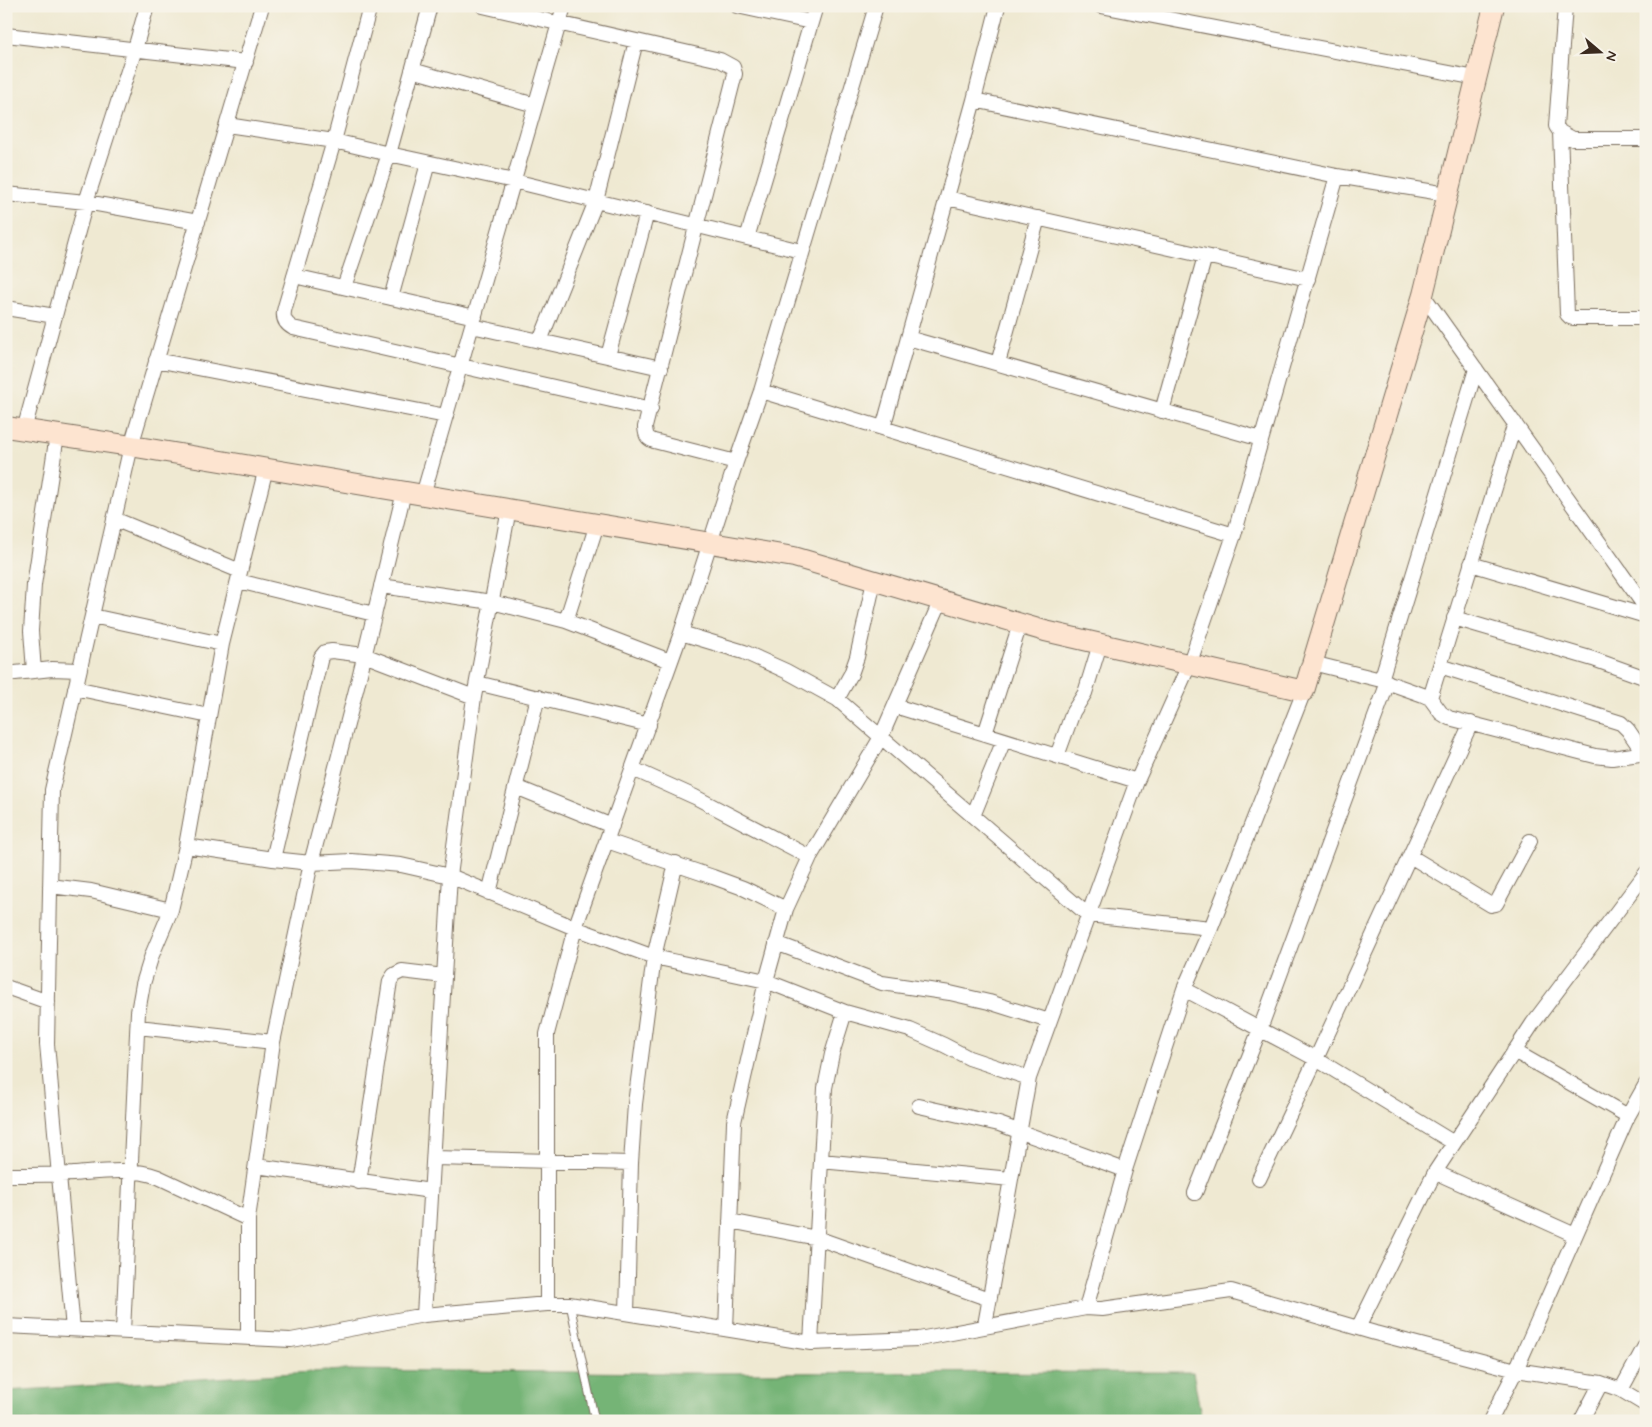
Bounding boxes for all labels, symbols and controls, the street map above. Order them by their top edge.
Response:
north arrow [1574,28,1624,78]
text: N [1601,49,1621,63]

